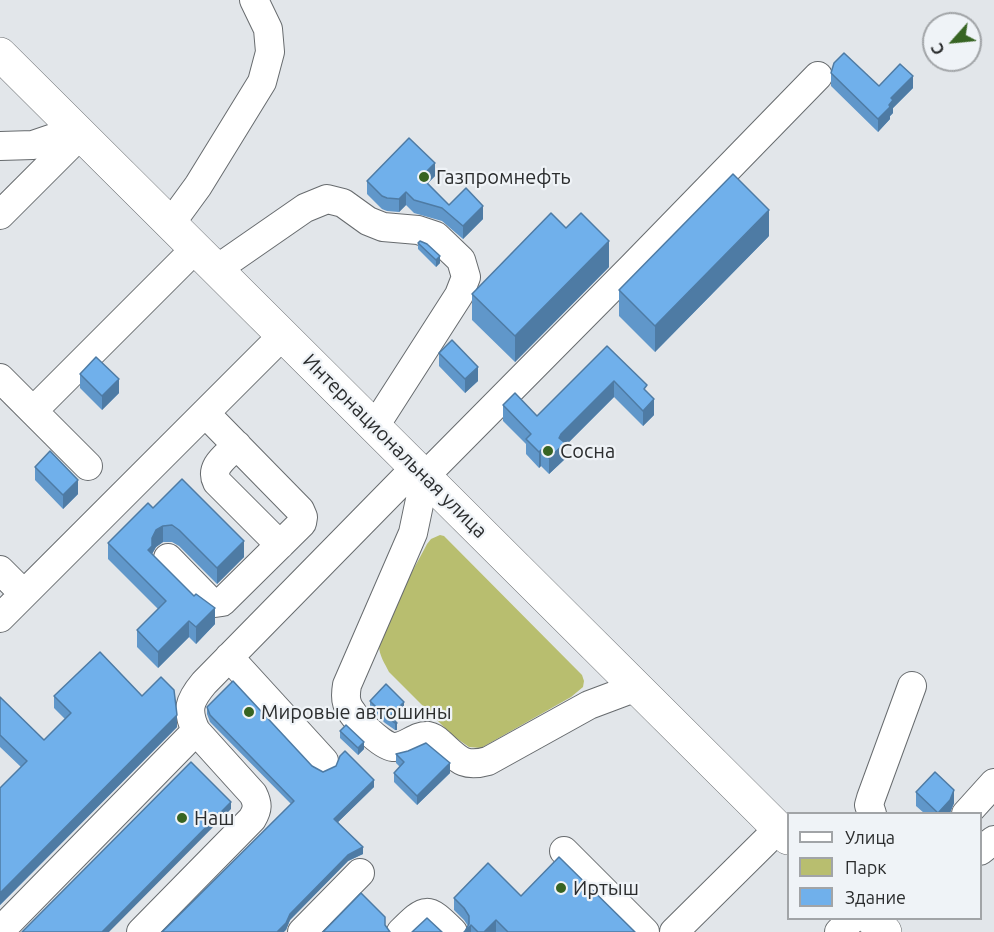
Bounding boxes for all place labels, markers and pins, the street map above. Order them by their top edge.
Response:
place label: Газпромнефть [436,165,571,189]
marker: Газпромнефть [417,170,431,184]
place label: Сосна [560,439,615,463]
marker: Сосна [541,444,555,458]
place label: Мировые автошины [261,700,452,724]
marker: Мировые автошины [242,705,256,719]
place label: Наш [194,806,234,830]
marker: Наш [175,811,189,825]
place label: Иртыш [573,876,639,900]
marker: Иртыш [554,881,568,895]

